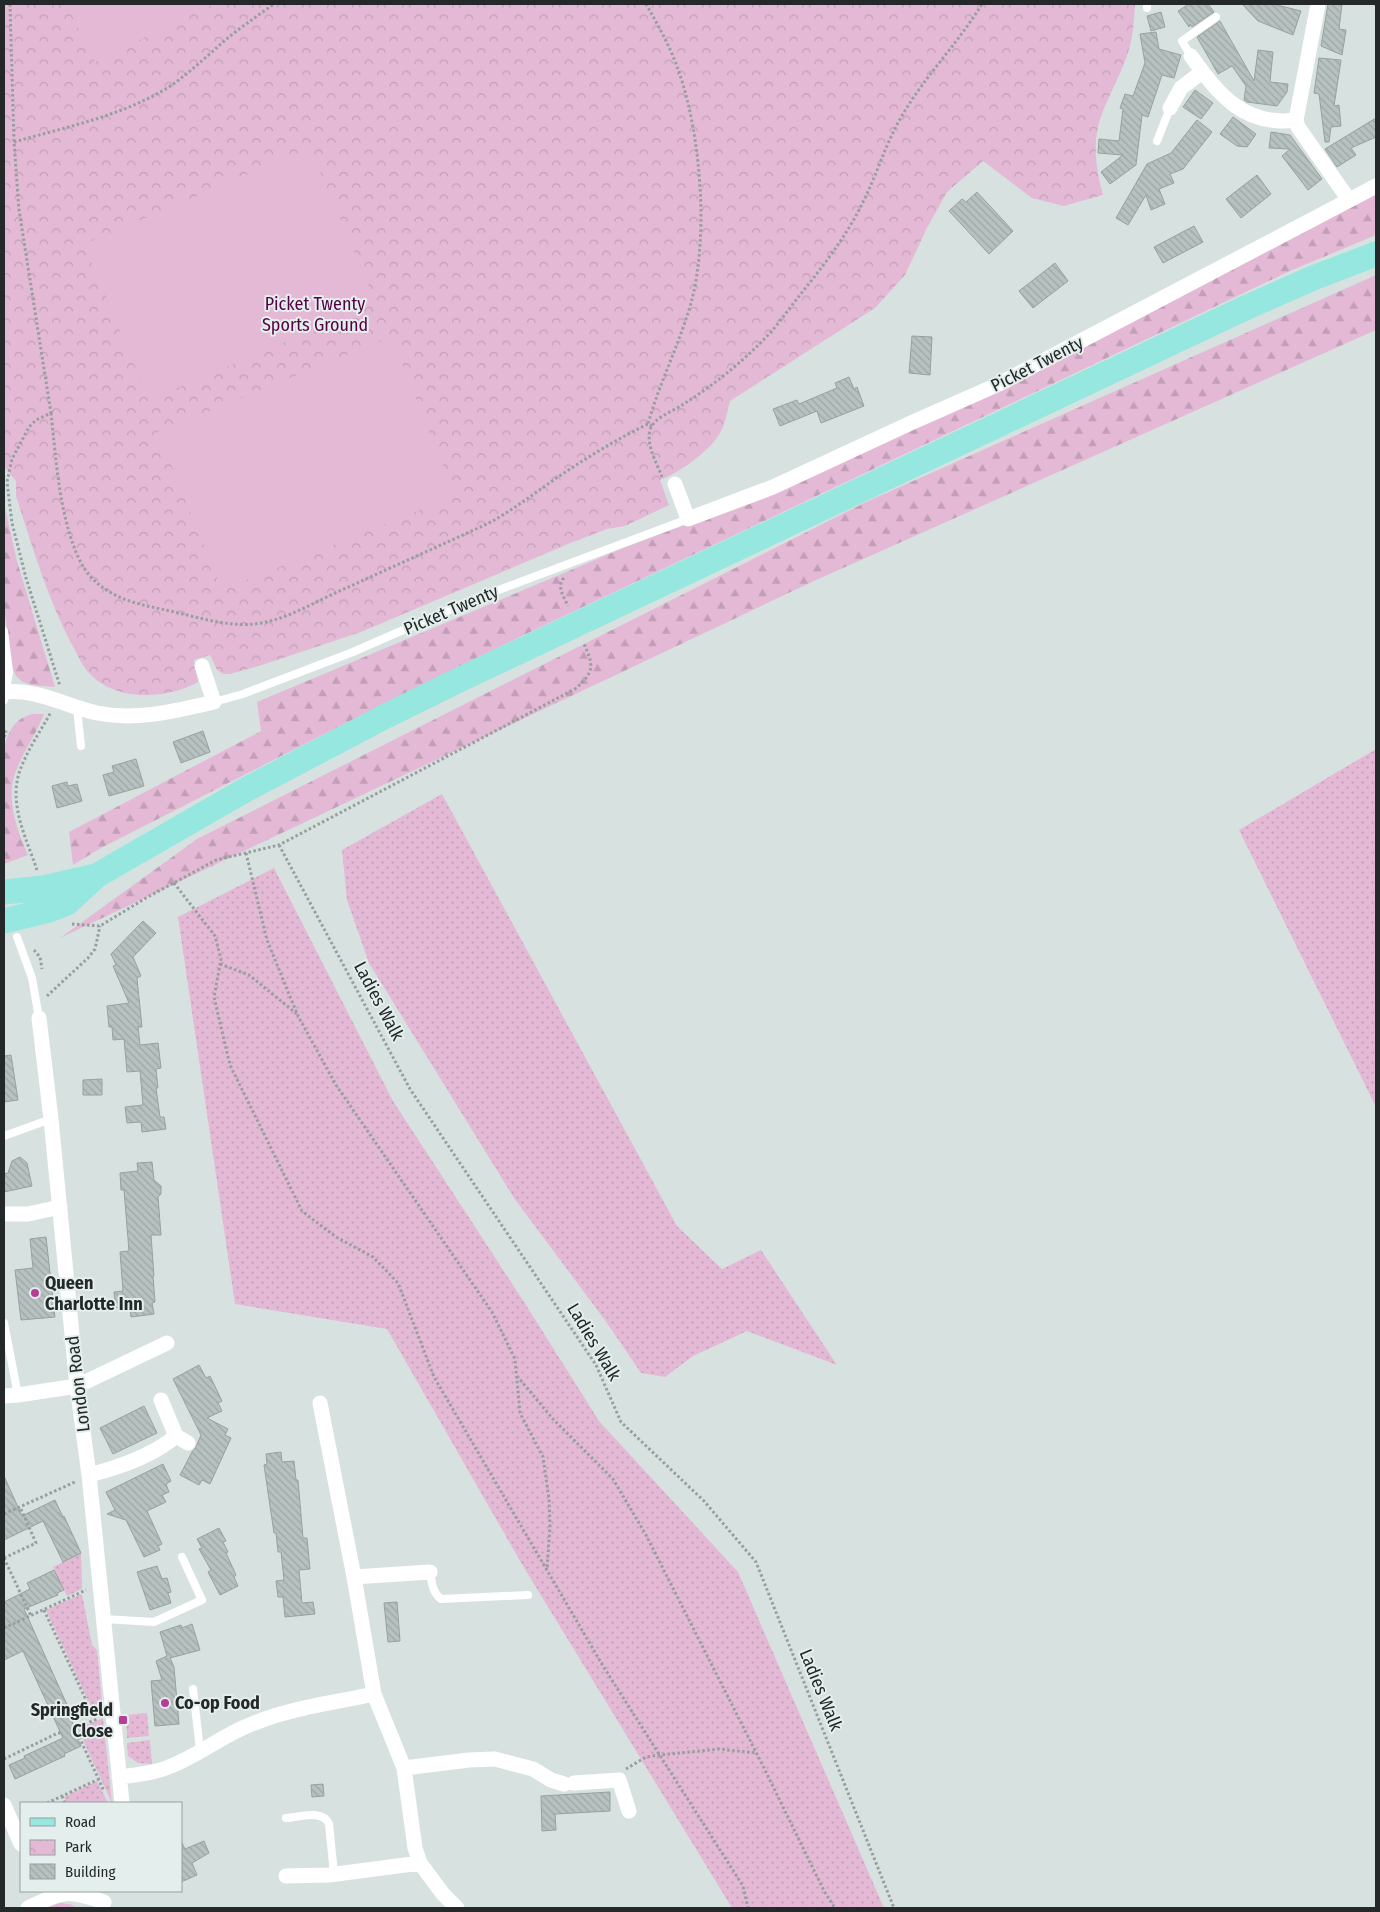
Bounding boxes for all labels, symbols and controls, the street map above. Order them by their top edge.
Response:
park label: Picket Twenty Sports Ground [262,293,368,336]
street label: Picket Twenty [987,331,1087,397]
street label: Picket Twenty [400,580,502,640]
street label: Ladies Walk [349,958,409,1045]
place label: Queen Charlotte Inn [45,1272,143,1315]
marker: Queen Charlotte Inn [29,1287,41,1299]
street label: Ladies Walk [562,1299,626,1385]
street label: London Road [61,1335,95,1433]
street label: Ladies Walk [795,1646,848,1735]
place label: Co-op Food [175,1692,260,1714]
marker: Co-op Food [159,1697,171,1709]
place label: Springfield Close [31,1699,113,1742]
marker: Springfield Close [117,1714,129,1726]
legend [20,1802,182,1892]
text: Road [65,1813,96,1831]
text: Park [65,1838,92,1856]
text: Building [65,1863,116,1881]

